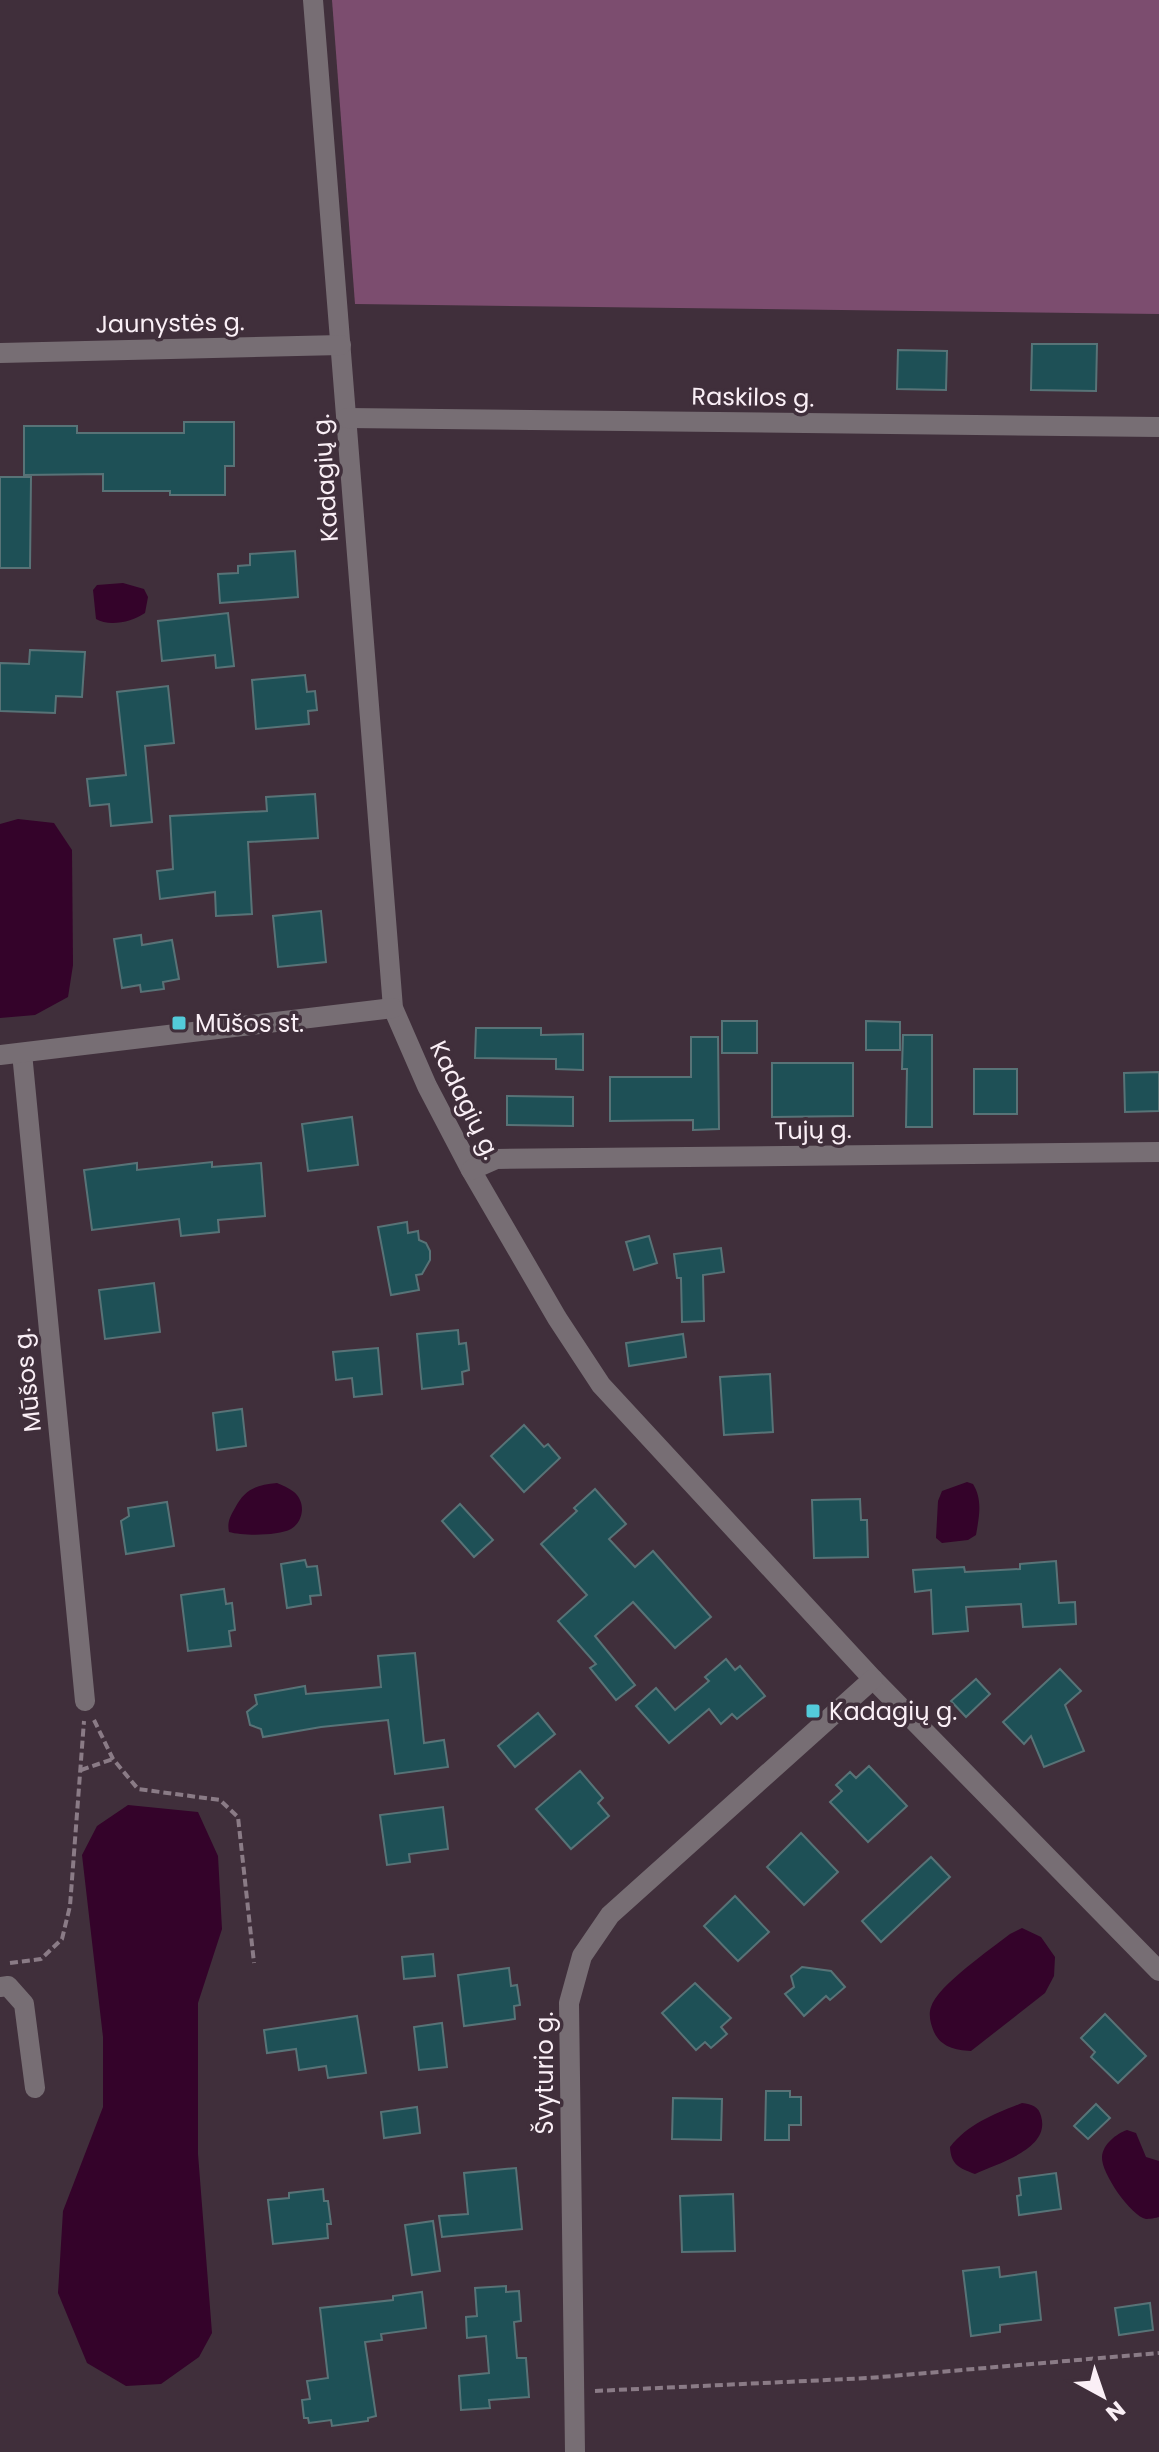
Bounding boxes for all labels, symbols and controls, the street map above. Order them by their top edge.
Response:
street label: Jaunystės g. [95,305,245,341]
street label: Raskilos g. [691,379,815,415]
street label: Kadagių g. [304,413,346,543]
place label: Mūšos st. [195,1007,304,1040]
marker: Mūšos st. [170,1014,188,1032]
street label: Kadagių g. [422,1035,508,1165]
street label: Tujų g. [774,1113,852,1147]
street label: Mūšos g. [5,1326,49,1434]
place label: Kadagių g. [829,1695,957,1728]
marker: Kadagių g. [804,1702,822,1720]
street label: Švyturio g. [528,2011,561,2135]
north arrow [1063,2356,1143,2436]
text: N [1099,2394,1132,2428]

